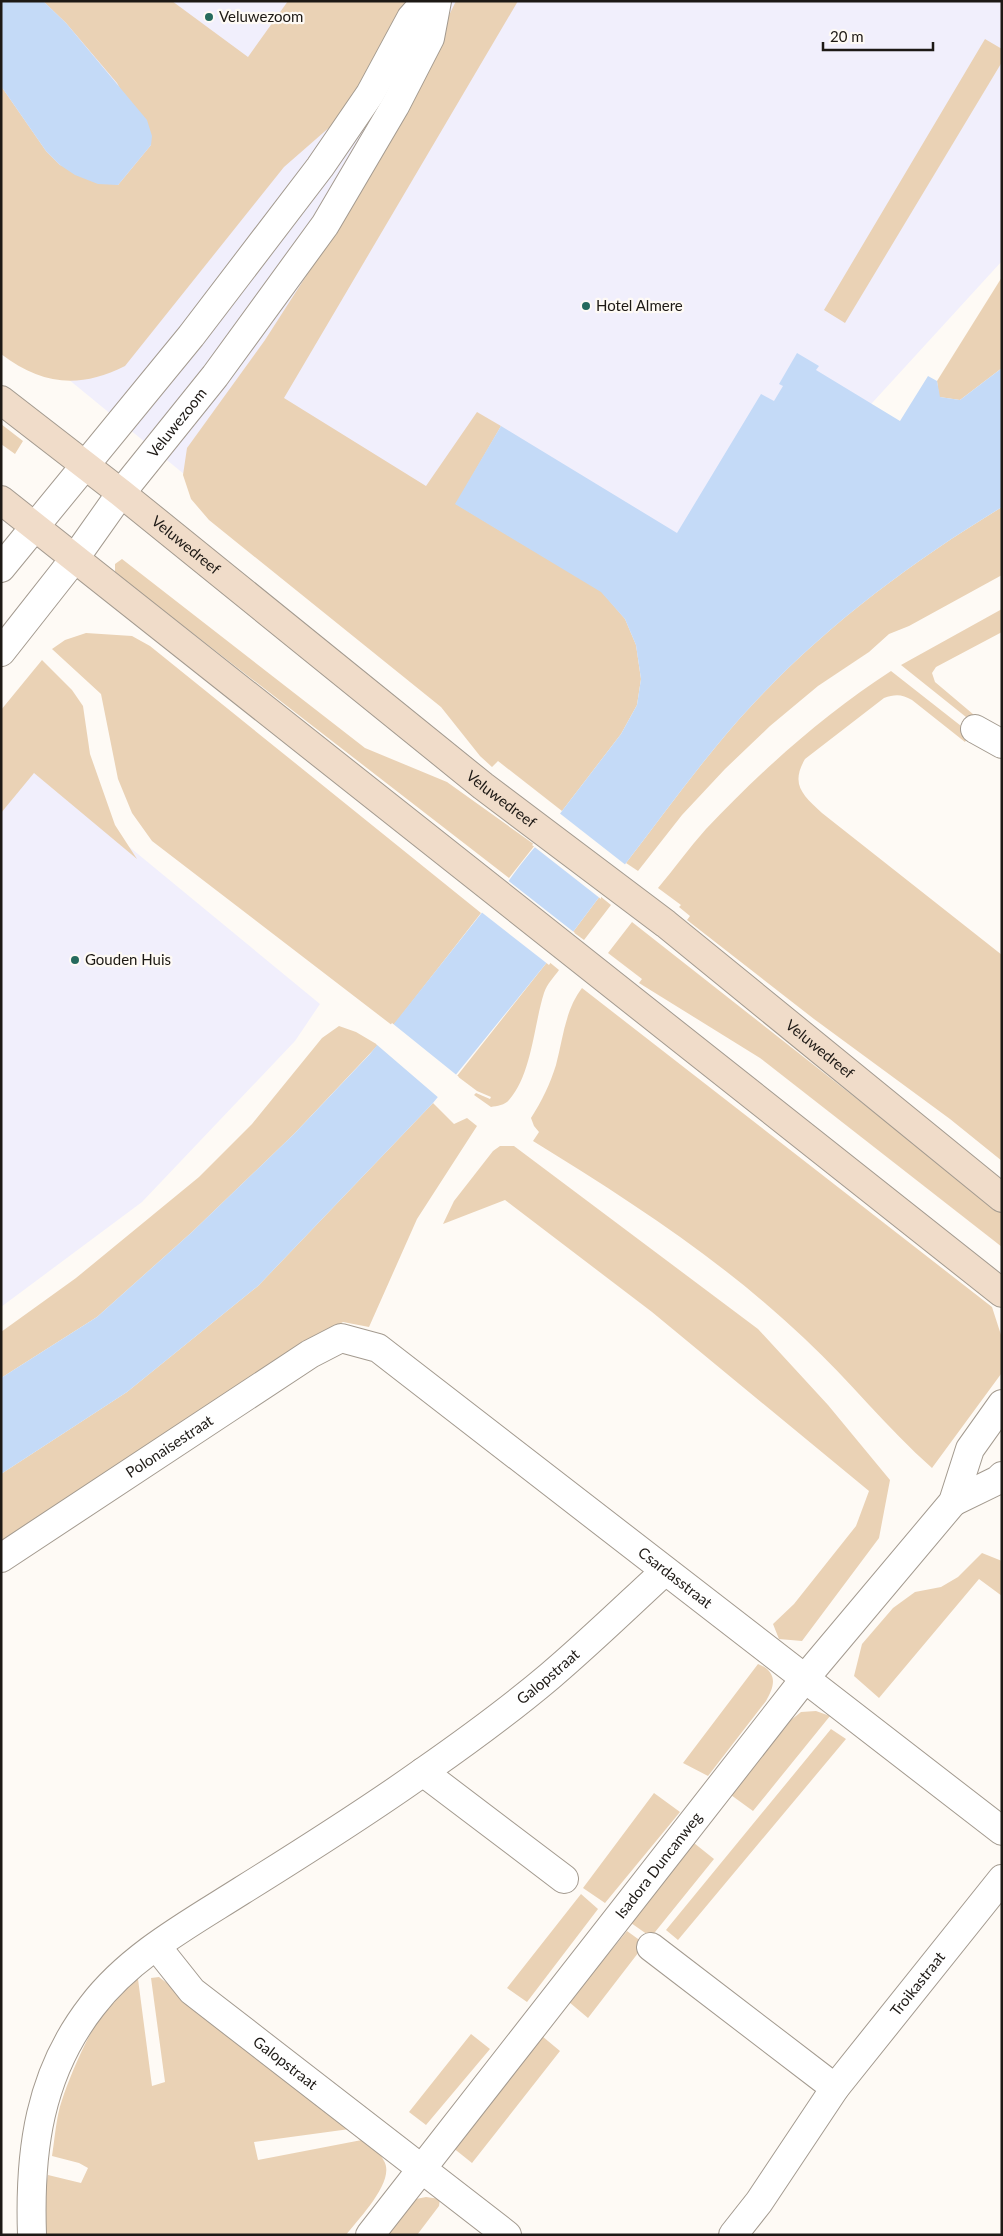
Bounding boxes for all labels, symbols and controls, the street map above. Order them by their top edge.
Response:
place label: Veluwezoom [219,7,303,25]
marker: Veluwezoom [203,11,215,23]
scale bar [823,20,933,52]
text: 20 m [830,27,864,45]
place label: Hotel Almere [596,296,683,314]
marker: Hotel Almere [580,300,592,312]
street label: Veluwezoom [143,384,210,461]
street label: Veluwedreef [148,511,225,578]
street label: Veluwedreef [463,766,541,831]
place label: Gouden Huis [85,950,171,968]
marker: Gouden Huis [69,954,81,966]
street label: Veluwedreef [782,1015,859,1082]
street label: Polonaisestraat [122,1410,216,1481]
street label: Csardasstraat [635,1543,717,1612]
street label: Galopstraat [513,1644,583,1708]
street label: Isadora Duncanweg [611,1808,705,1922]
street label: Troikastraat [886,1947,949,2019]
street label: Galopstraat [250,2032,322,2093]

